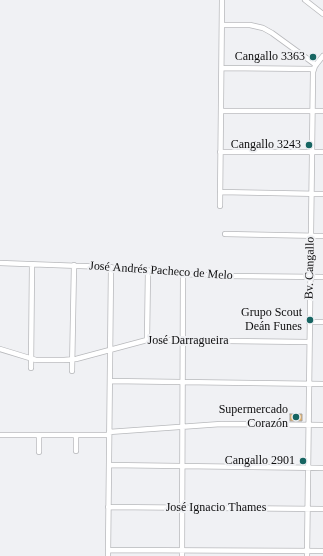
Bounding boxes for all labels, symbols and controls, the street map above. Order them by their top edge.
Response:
place label: Cangallo 3363 [235,50,305,64]
marker: Cangallo 3363 [308,52,318,62]
place label: Cangallo 3243 [231,138,301,152]
marker: Cangallo 3243 [304,140,314,150]
street label: Bv. Cangallo [302,237,318,299]
street label: José Andrés Pacheco de Melo [89,259,233,283]
place label: Grupo Scout Deán Funes [241,306,302,334]
marker: Grupo Scout Deán Funes [305,315,315,325]
street label: José Darragueira [148,334,228,348]
place label: Supermercado Corazón [219,403,288,431]
marker: Supermercado Corazón [291,412,301,422]
place label: Cangallo 2901 [225,454,295,468]
marker: Cangallo 2901 [298,456,308,466]
street label: José Ignacio Thames [166,501,266,515]

